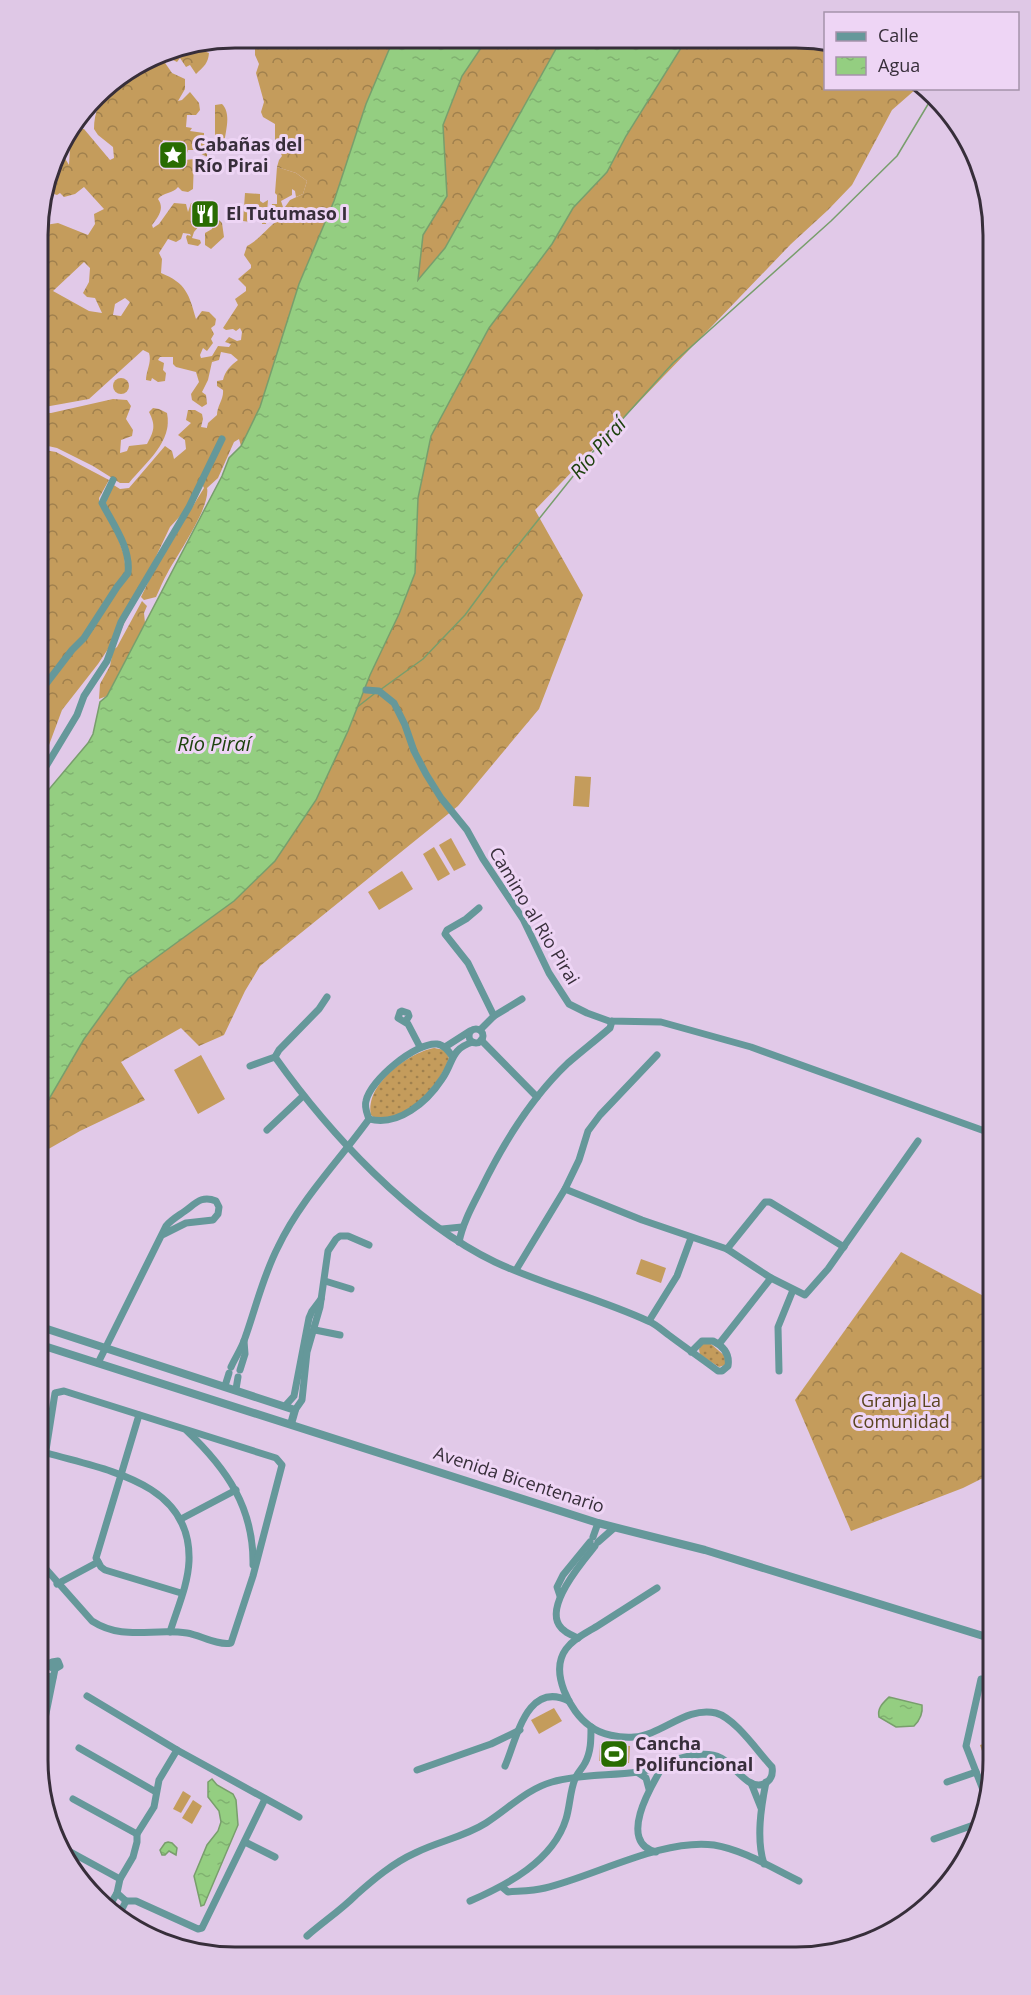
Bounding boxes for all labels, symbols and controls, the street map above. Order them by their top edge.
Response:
legend [824,12,1019,90]
text: Calle [878,23,919,47]
text: Agua [878,53,920,77]
place label: Cabañas del Río Pirai [194,132,302,177]
place icon: Cabañas del Río Pirai [157,139,189,171]
restaurant icon: El Tutumaso I [189,198,221,230]
place label: El Tutumaso I [226,201,347,225]
water label: Río Piraí [563,409,634,484]
water label: Río Piraí [177,730,254,757]
street label: Camino al Rio Pirai [484,842,586,989]
park label: Granja La Comunidad [852,1388,950,1433]
street label: Avenida Bicentenario [431,1440,608,1518]
place label: Cancha Polifuncional [635,1731,753,1776]
sports icon: Cancha Polifuncional [598,1738,630,1770]

